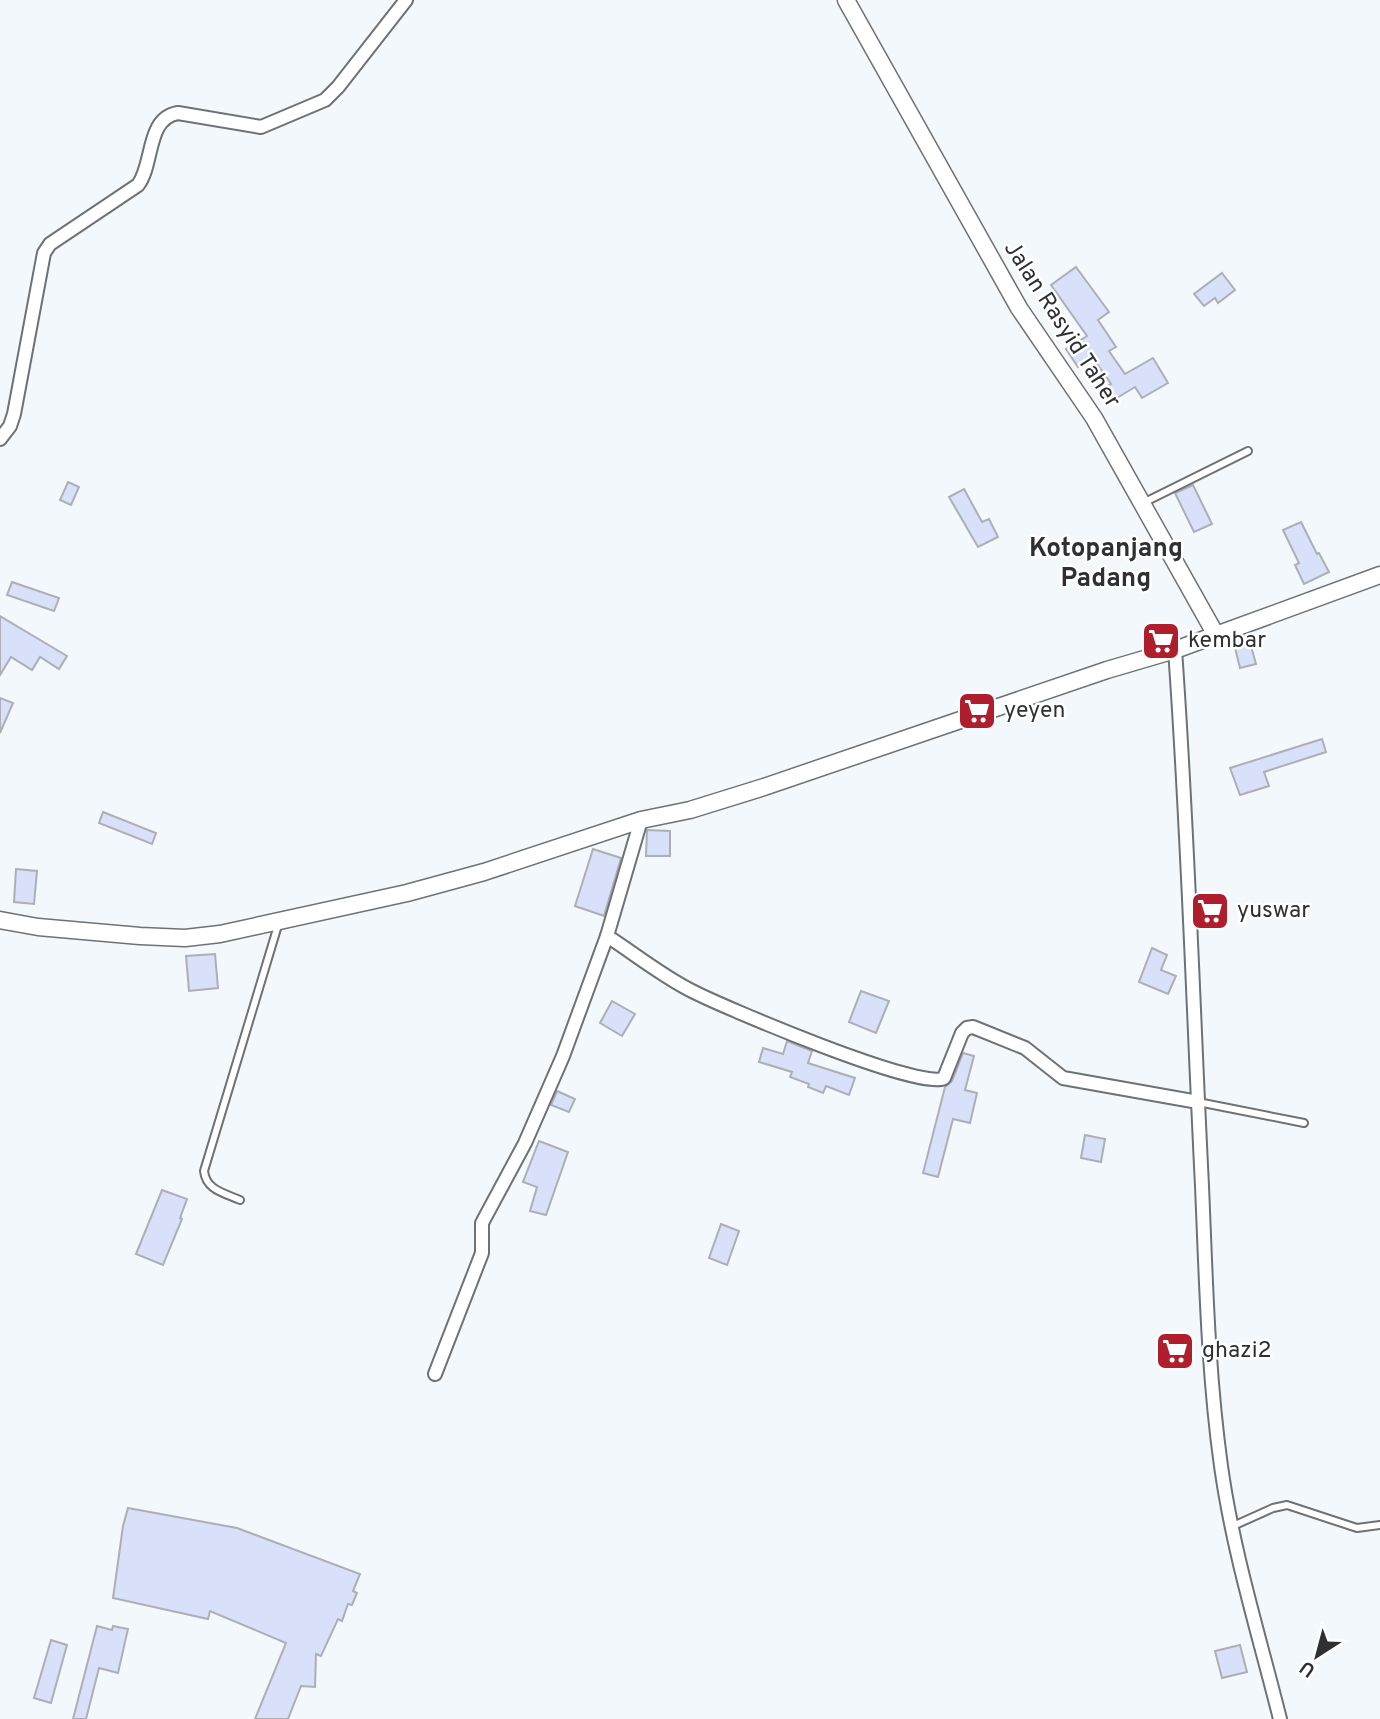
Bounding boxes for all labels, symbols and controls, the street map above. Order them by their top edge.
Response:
street label: Jalan Rasyid Taher [996,236,1126,414]
district label: Kotopanjang Padang [1029,533,1183,596]
supermarket icon: kembar [1140,620,1182,662]
place label: kembar [1188,627,1266,656]
supermarket icon: yeyen [956,690,998,732]
place label: yeyen [1004,697,1066,726]
supermarket icon: yuswar [1189,890,1231,932]
place label: yuswar [1237,897,1310,926]
supermarket icon: ghazi2 [1154,1330,1196,1372]
place label: ghazi2 [1202,1337,1272,1366]
north arrow [1282,1621,1352,1691]
text: U [1296,1654,1321,1682]

